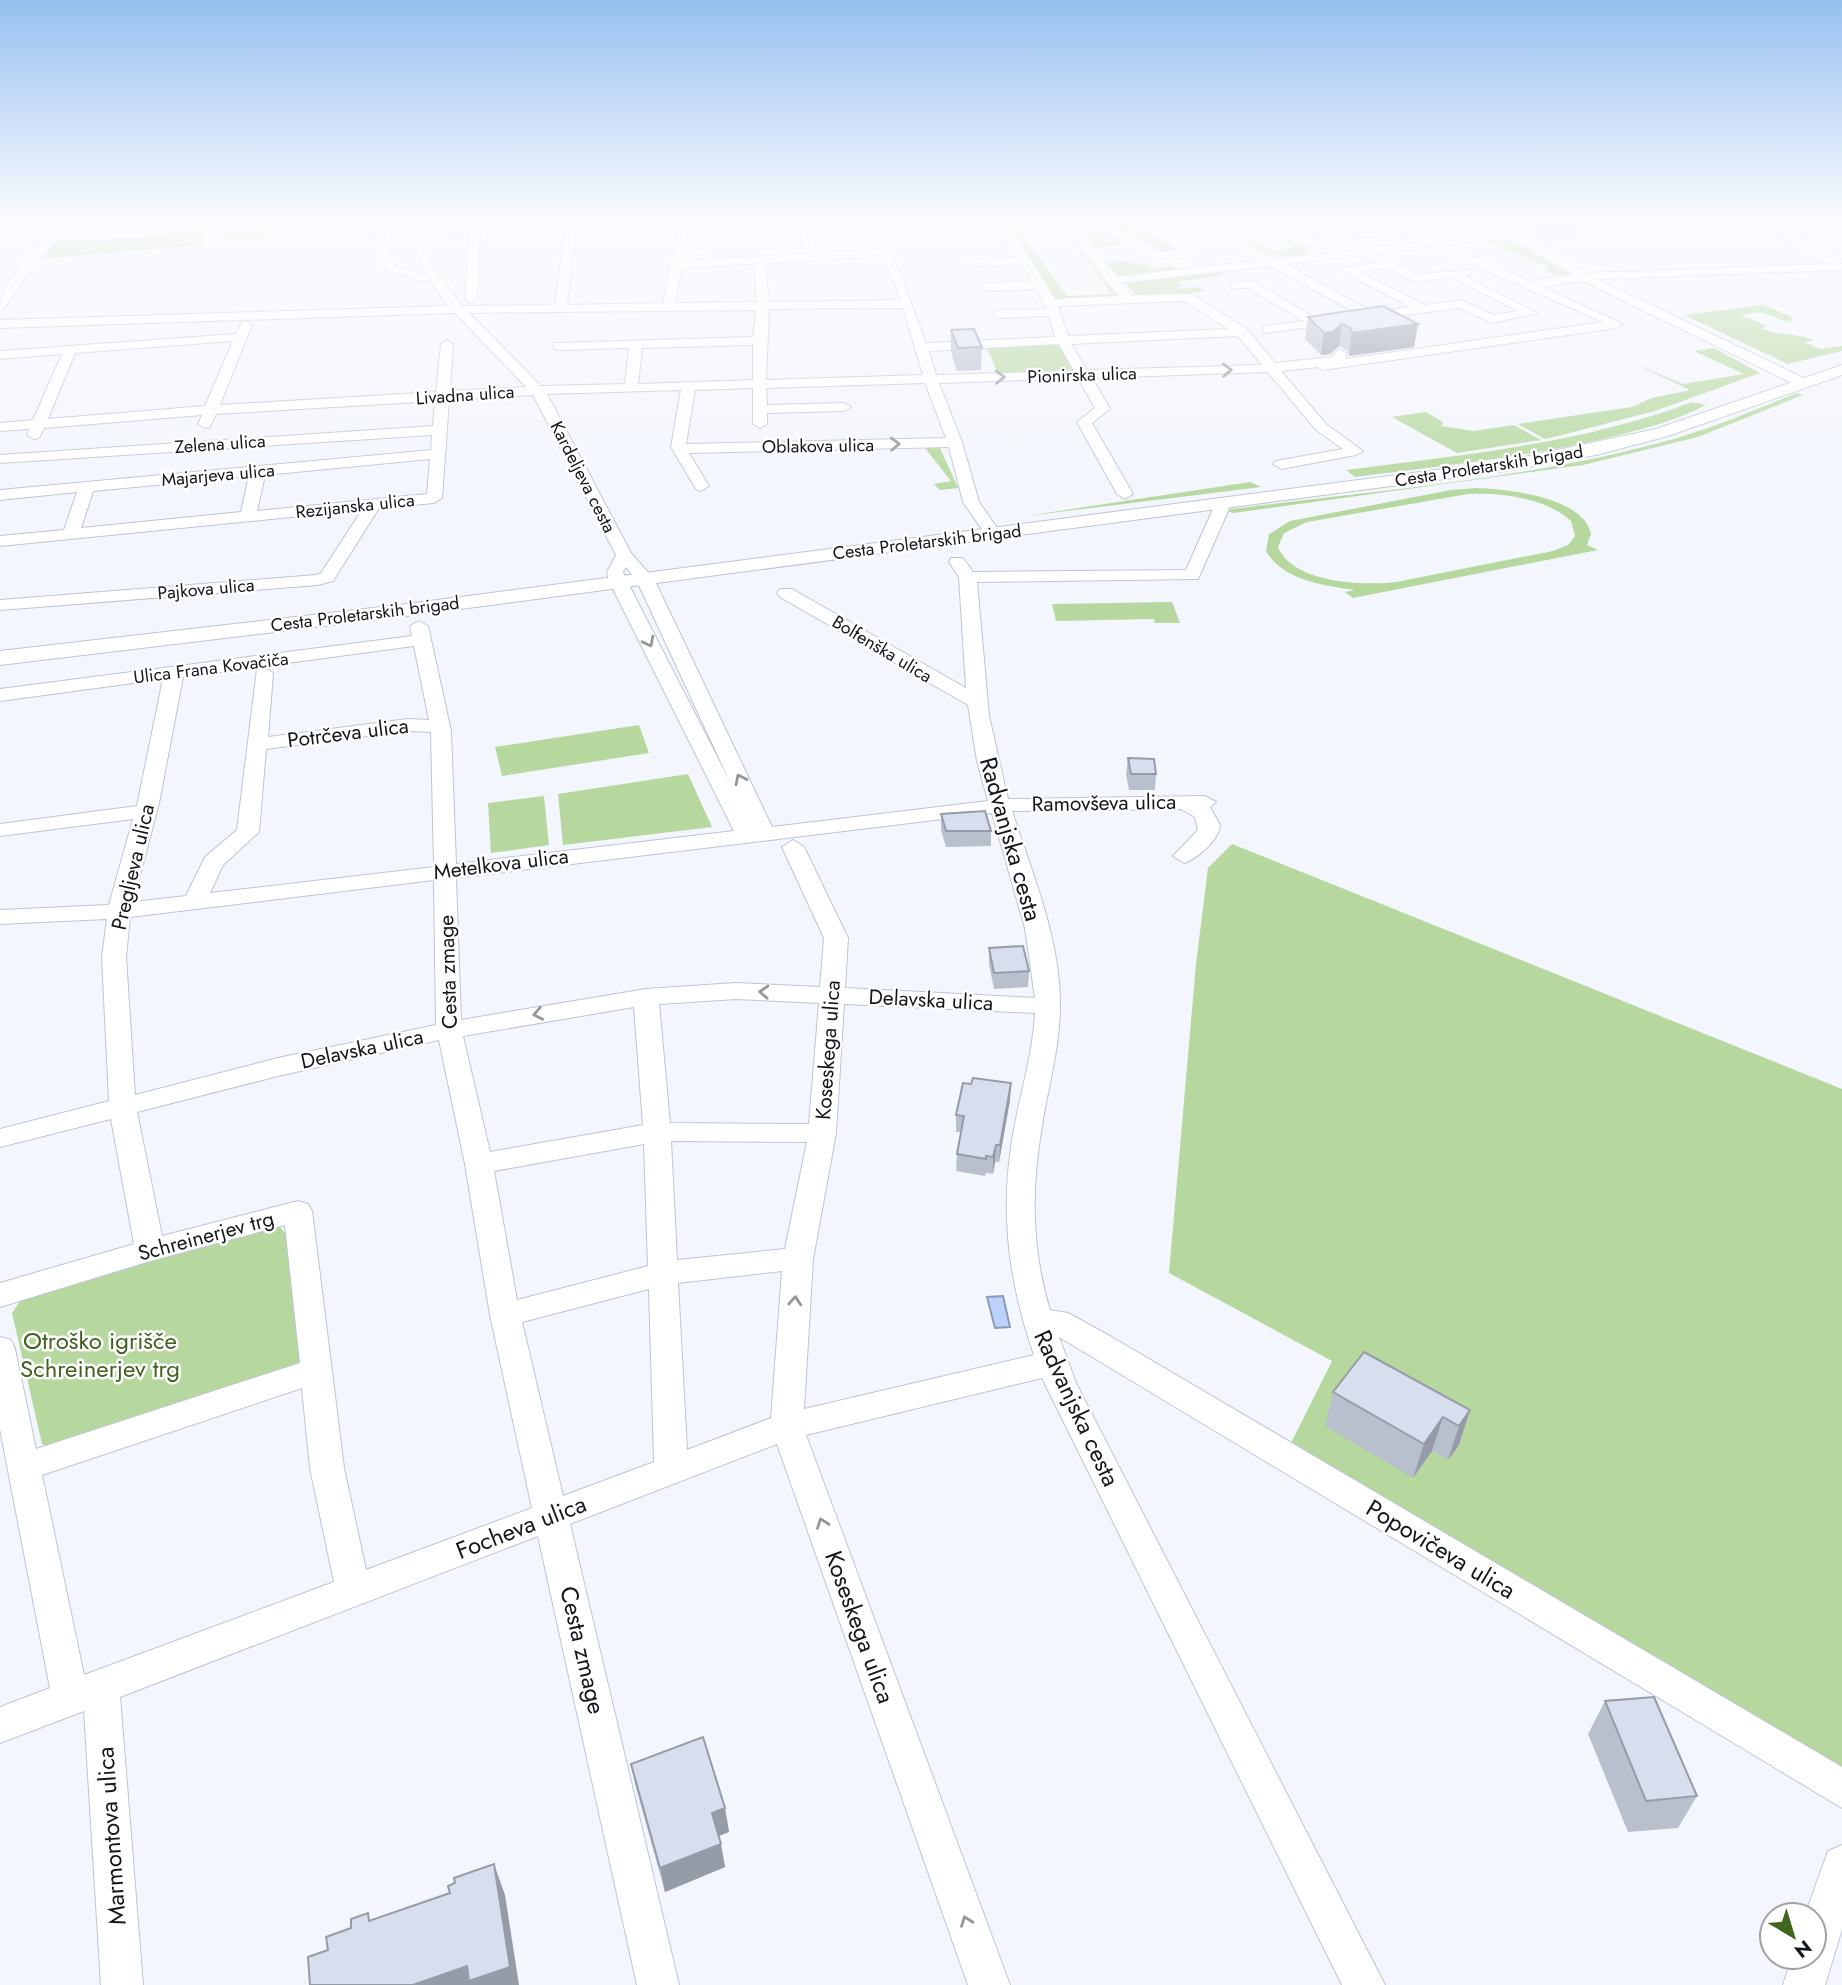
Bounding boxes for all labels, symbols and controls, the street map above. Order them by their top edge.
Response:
street label: Pionirska ulica [1027,360,1137,390]
one-way arrow [1222,363,1233,378]
one-way arrow [995,369,1005,385]
street label: Livadna ulica [415,379,515,411]
street label: Kardeljeva cesta [544,417,622,537]
street label: Zelena ulica [174,428,266,460]
street label: Oblakova ulica [762,432,874,460]
one-way arrow [890,437,901,452]
street label: Cesta Proletarskih brigad [1393,438,1585,494]
street label: Majarjeva ulica [160,457,276,493]
street label: Rezijanska ulica [294,487,416,525]
street label: Cesta Proletarskih brigad [831,518,1023,566]
street label: Pajkova ulica [156,572,256,606]
street label: Cesta Proletarskih brigad [269,590,461,638]
street label: Bolfenška ulica [827,609,937,689]
one-way arrow [640,635,654,647]
street label: Ulica Frana Kovačiča [132,646,290,690]
street label: Potrčeva ulica [286,711,410,755]
street label: Radvanjska cesta [971,753,1051,925]
one-way arrow [735,774,749,786]
street label: Ramovševa ulica [1031,787,1177,819]
street label: Pregljeva ulica [104,801,162,933]
street label: Metelkova ulica [432,841,570,887]
street label: Cesta zmage [431,914,465,1030]
street label: Koseskega ulica [808,979,848,1121]
street label: Delavska ulica [868,982,994,1018]
one-way arrow [758,985,769,1000]
one-way arrow [532,1005,544,1020]
street label: Delavska ulica [298,1021,426,1077]
street label: Schreinerjev trg [135,1203,277,1269]
one-way arrow [787,1296,802,1307]
park label: Otroško igrišče Schreinerjev trg [20,1323,180,1386]
street label: Radvanjska cesta [1025,1324,1129,1492]
street label: Focheva ulica [451,1486,591,1568]
street label: Popovičeva ulica [1360,1490,1522,1608]
one-way arrow [816,1517,830,1529]
street label: Koseskega ulica [816,1546,904,1708]
street label: Cesta zmage [551,1583,615,1717]
street label: Marmontova ulica [87,1746,135,1926]
north arrow [1758,1901,1828,1971]
one-way arrow [960,1915,974,1927]
text: N [1789,1934,1817,1964]

